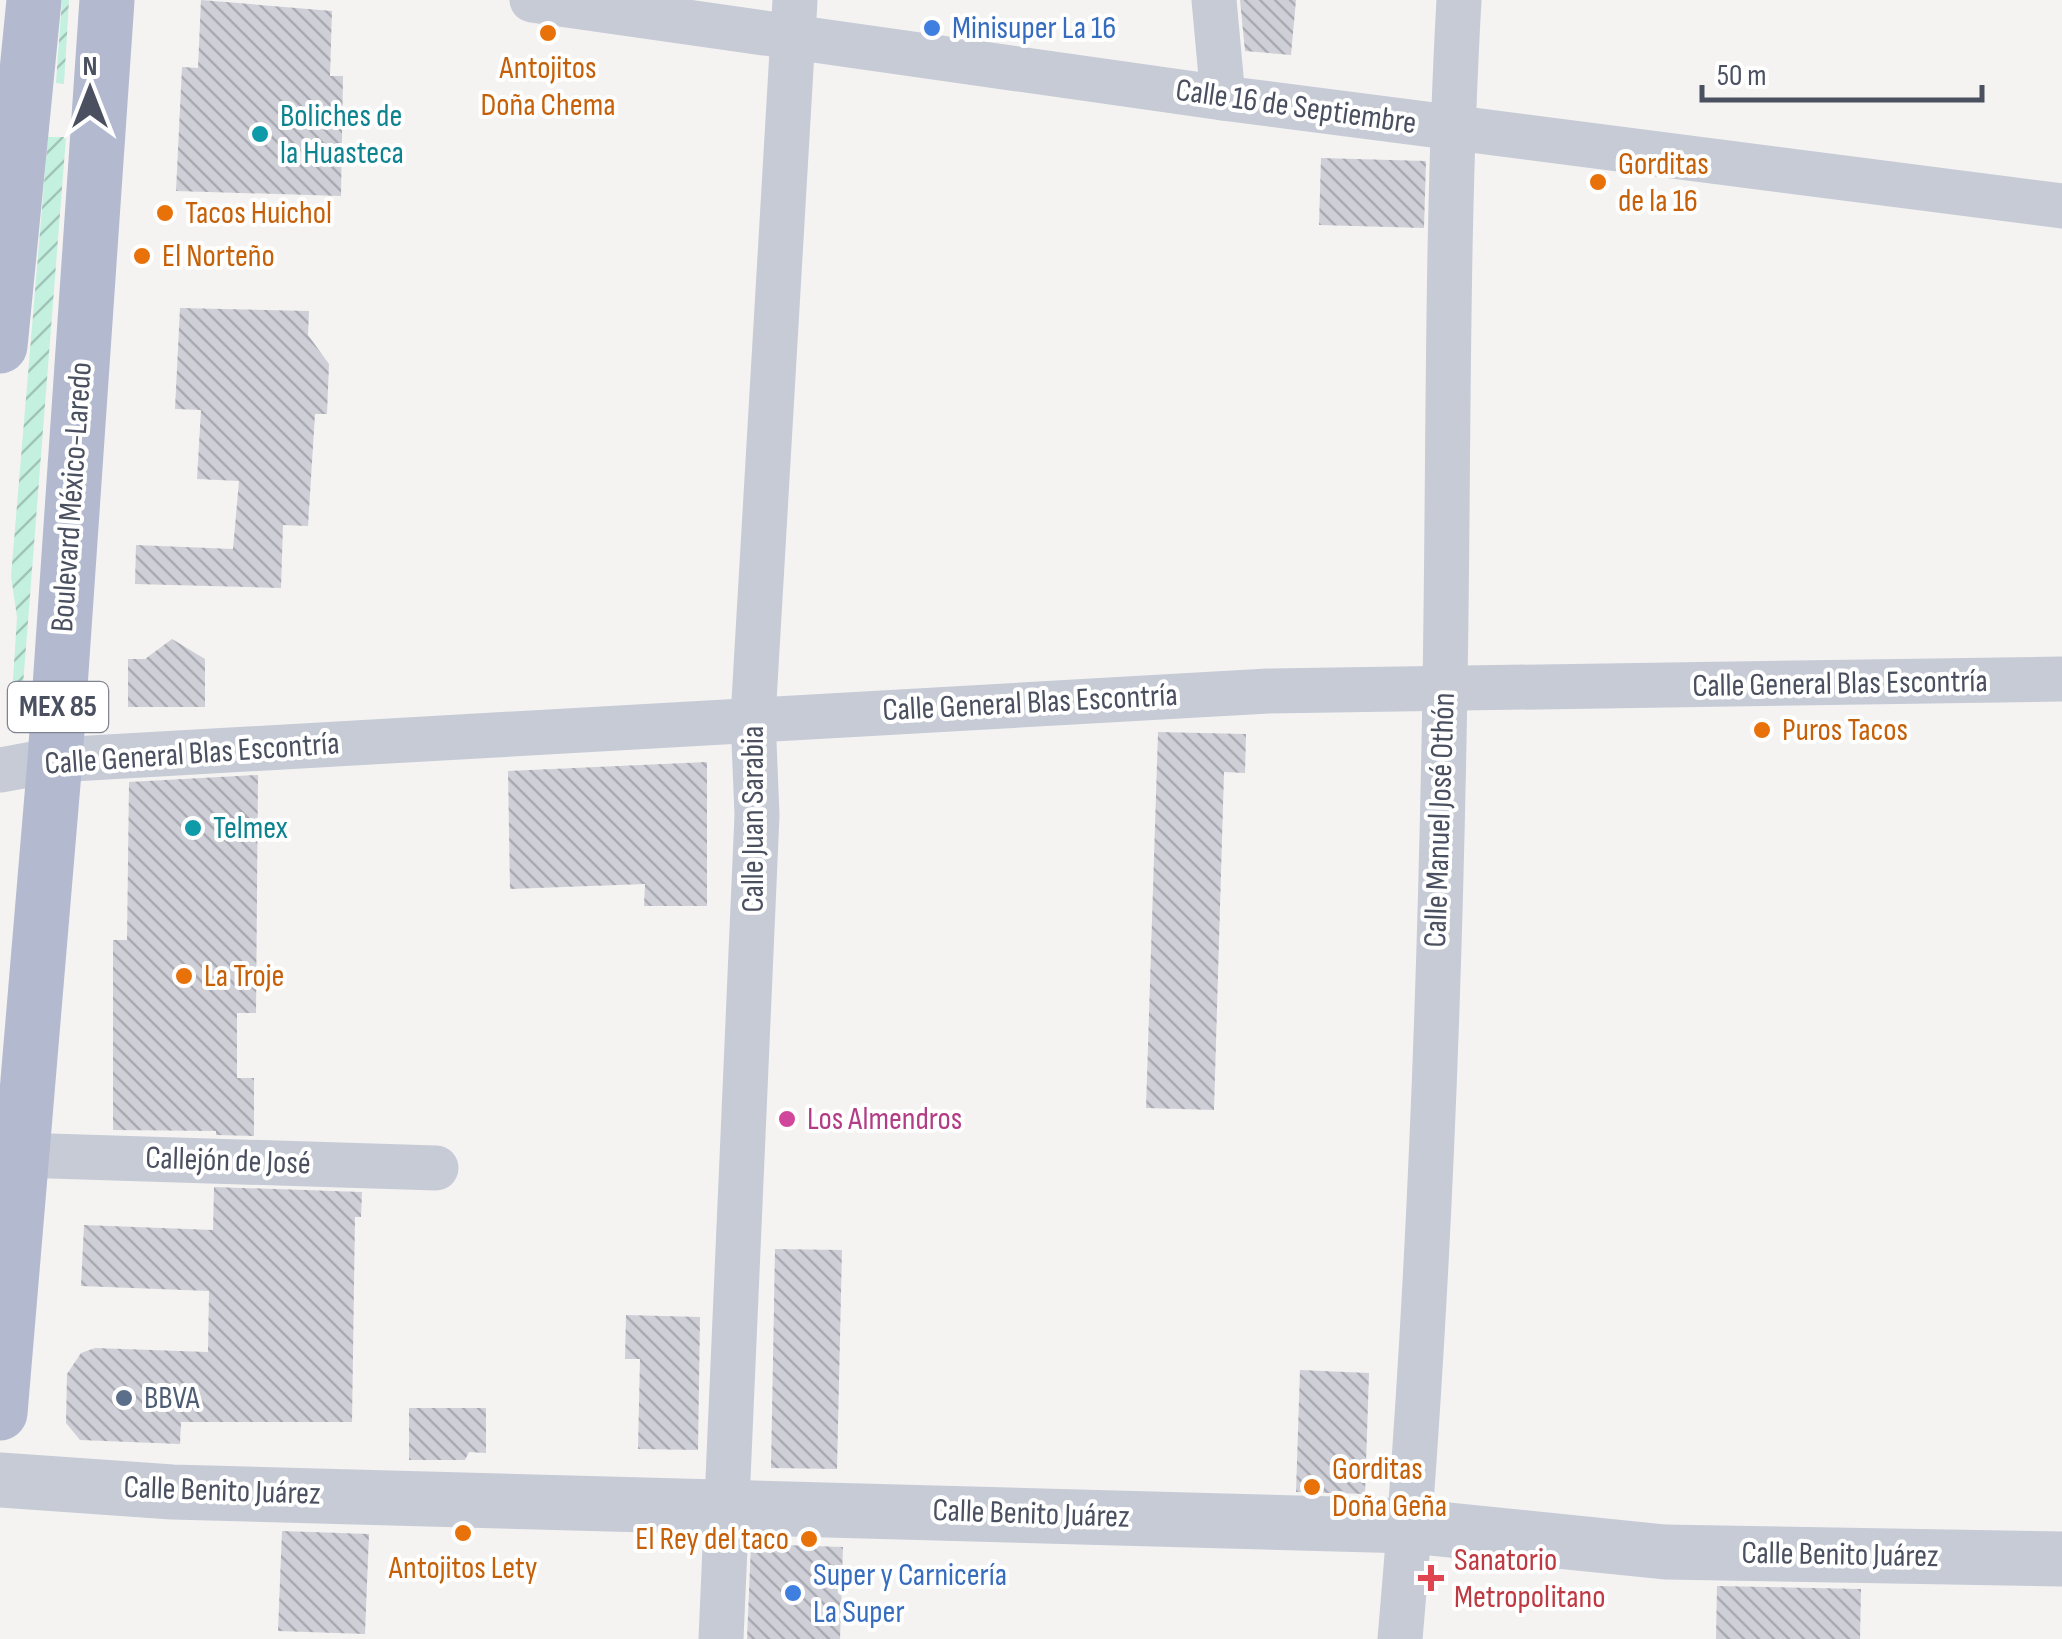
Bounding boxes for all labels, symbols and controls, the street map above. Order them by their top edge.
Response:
place label: Minisuper La 16 [952,9,1116,48]
marker: Minisuper La 16 [921,17,943,39]
marker: Antojitos Doña Chema [537,22,559,44]
north arrow [40,40,140,140]
scale bar [1702,40,1982,102]
place label: Antojitos Doña Chema [480,49,616,125]
text: N [83,50,97,83]
text: 50 m [1717,58,1766,94]
street label: Calle 16 de Septiembre [1173,71,1419,143]
place label: Boliches de la Huasteca [280,97,404,173]
marker: Boliches de la Huasteca [249,123,271,145]
place label: Gorditas de la 16 [1618,145,1709,221]
marker: Gorditas de la 16 [1587,171,1609,193]
place label: Tacos Huichol [185,194,332,233]
marker: Tacos Huichol [154,202,176,224]
place label: El Norteño [162,237,275,276]
marker: El Norteño [131,245,153,267]
street label: Boulevard México-Laredo [43,361,101,633]
street label: Calle General Blas Escontría [1692,662,1988,706]
street label: Calle General Blas Escontría [881,676,1179,730]
road number: MEX 85 [8,682,108,732]
street label: Calle Manuel José Othón [1416,692,1464,948]
place label: Puros Tacos [1782,711,1908,750]
marker: Puros Tacos [1751,719,1773,741]
street label: Calle General Blas Escontría [43,724,341,784]
street label: Calle Juan Sarabia [734,726,773,912]
place label: Telmex [213,809,288,848]
marker: Telmex [182,817,204,839]
place label: La Troje [204,957,284,996]
marker: La Troje [173,965,195,987]
place label: Los Almendros [807,1100,962,1139]
marker: Los Almendros [776,1108,798,1130]
street label: Callejón de José [145,1139,311,1183]
place label: BBVA [144,1379,200,1418]
marker: BBVA [113,1387,135,1409]
place label: Gorditas Doña Geña [1332,1450,1447,1526]
street label: Calle Benito Juárez [123,1468,321,1514]
marker: Gorditas Doña Geña [1301,1476,1323,1498]
street label: Calle Benito Juárez [932,1491,1130,1537]
place label: El Rey del taco [635,1520,789,1559]
marker: Antojitos Lety [452,1522,474,1544]
marker: El Rey del taco [798,1528,820,1550]
street label: Calle Benito Juárez [1741,1534,1939,1576]
place label: Sanatorio Metropolitano [1454,1541,1606,1617]
place label: Antojitos Lety [388,1549,537,1588]
place label: Super y Carnicería La Super [813,1556,1007,1632]
marker: Sanatorio Metropolitano [1418,1565,1444,1591]
marker: Super y Carnicería La Super [782,1582,804,1604]

